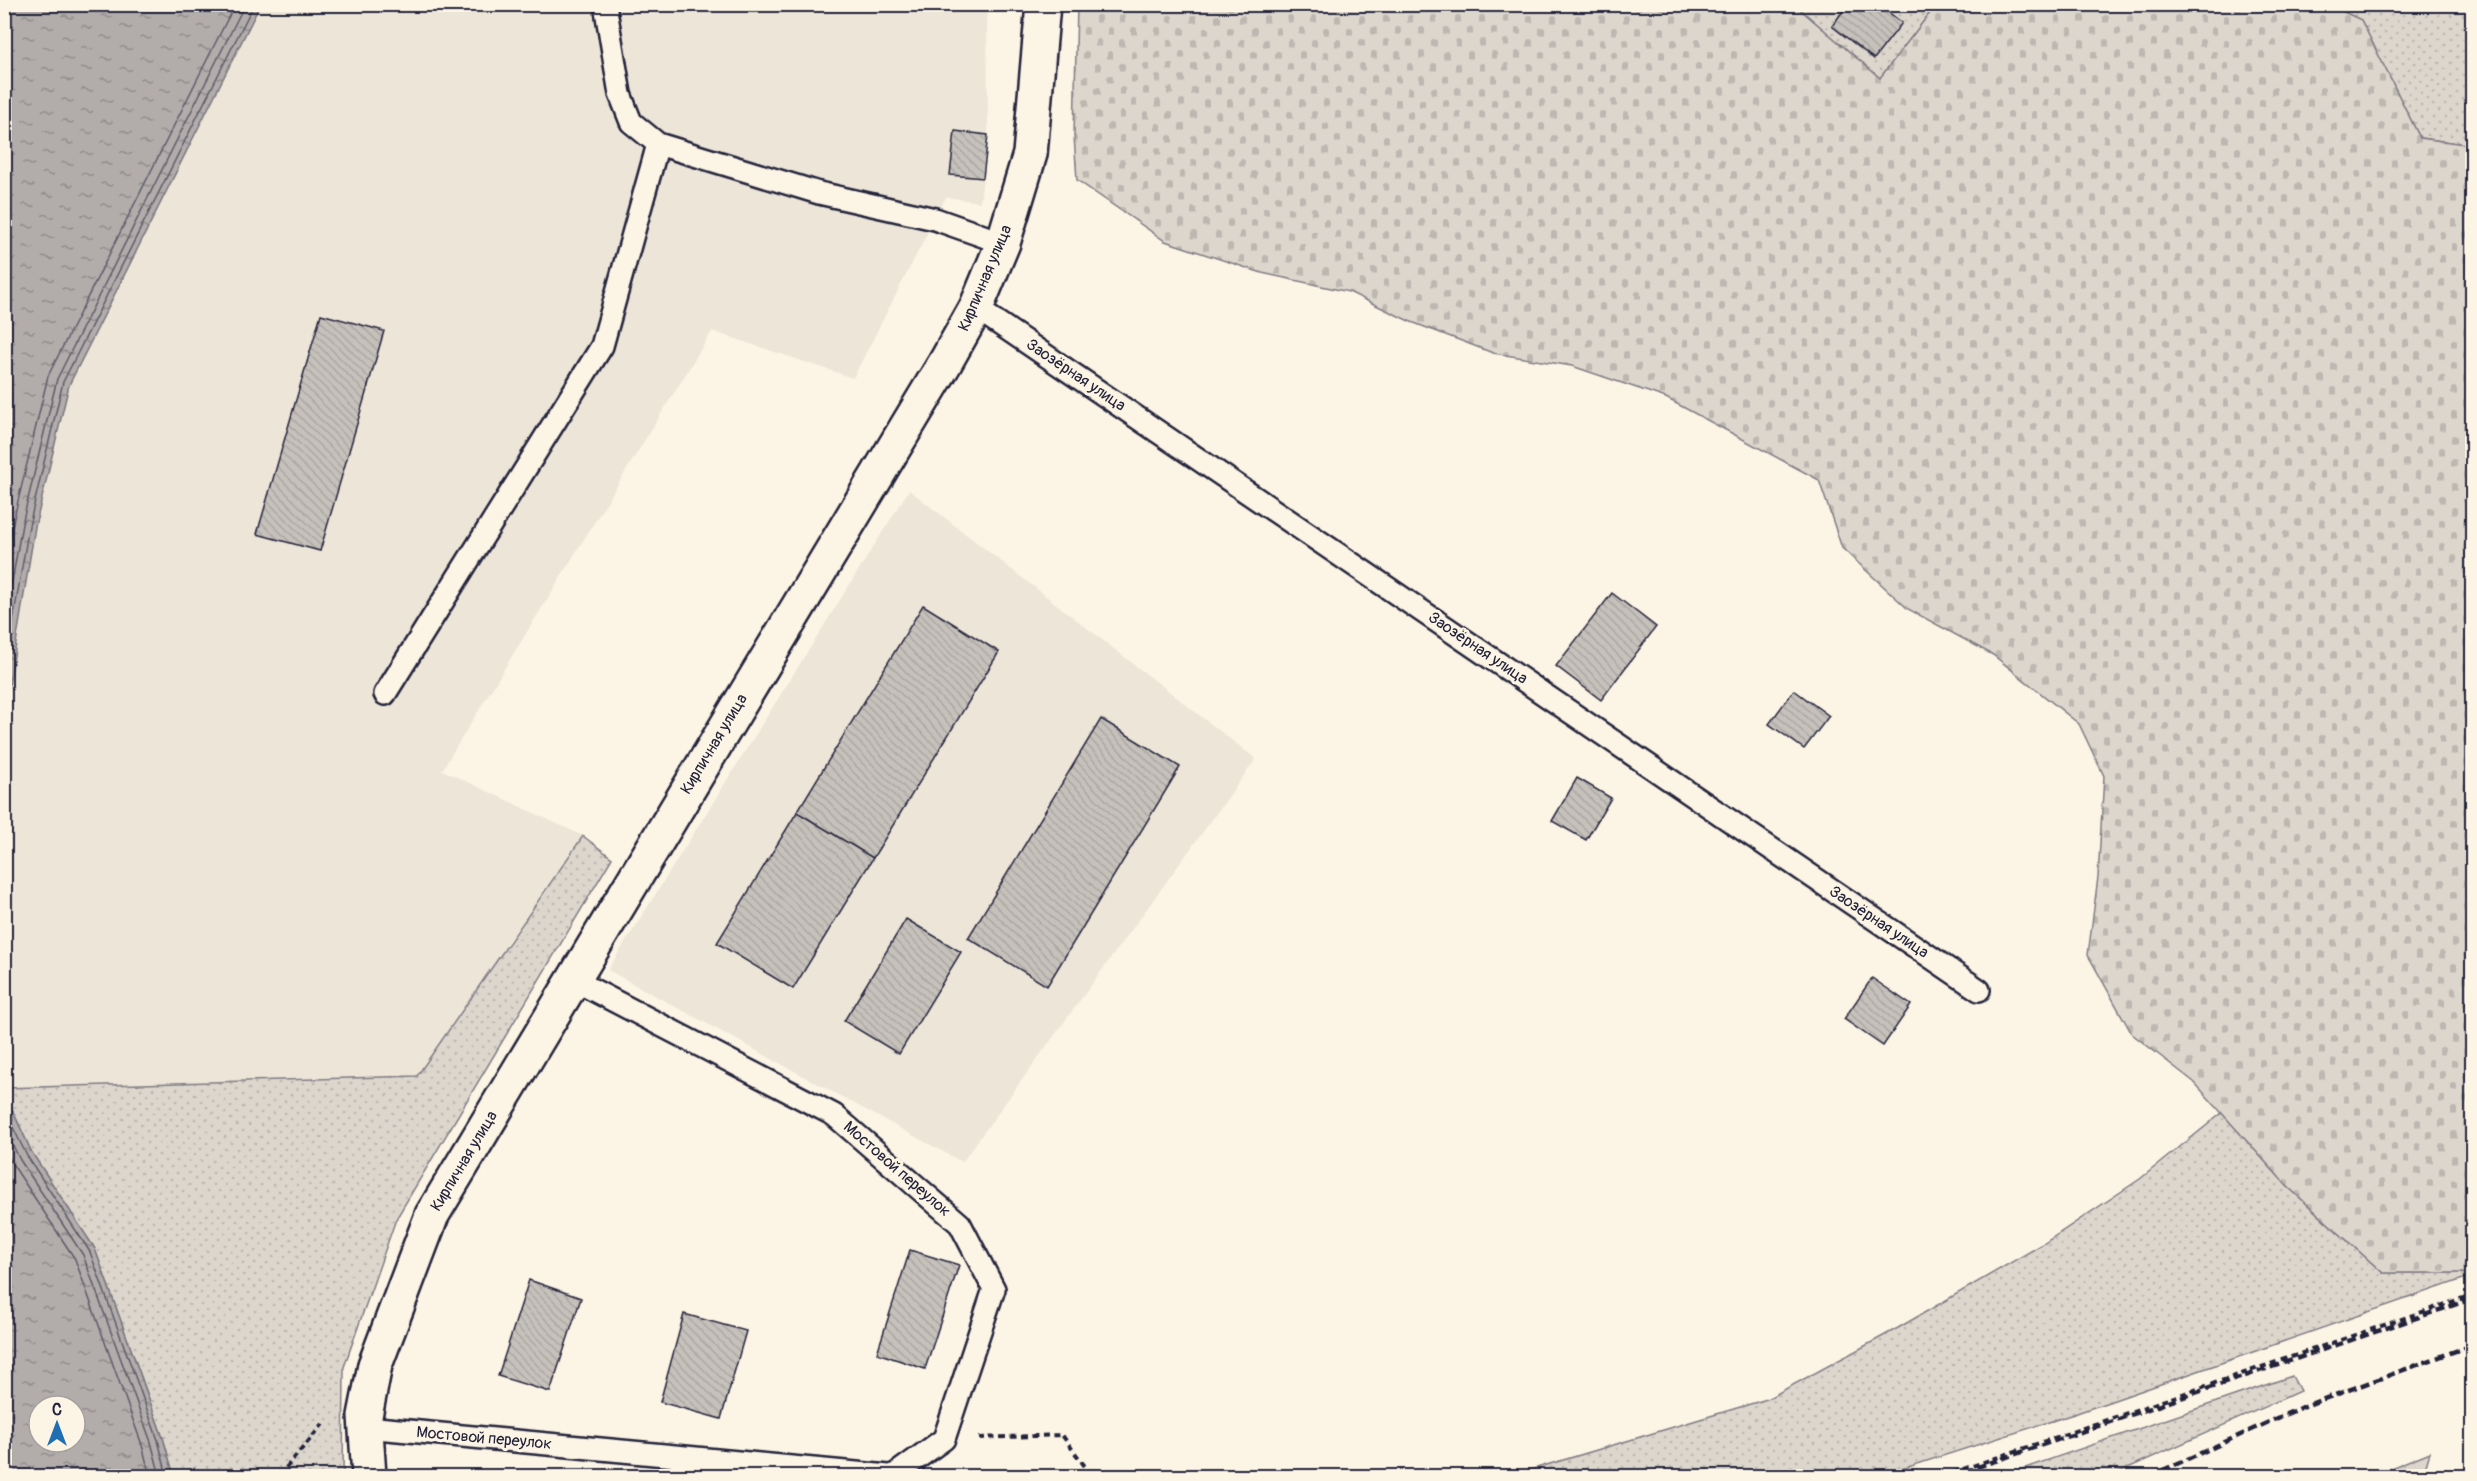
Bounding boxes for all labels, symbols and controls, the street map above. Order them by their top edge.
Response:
street label: Кирпичная улица [954,222,1016,334]
street label: Заозёрная улица [1022,334,1130,416]
street label: Заозёрная улица [1424,607,1532,689]
street label: Кирпичная улица [676,690,752,798]
street label: Заозёрная улица [1825,881,1933,963]
street label: Кирпичная улица [426,1107,502,1215]
street label: Мостовой переулок [839,1117,955,1221]
north arrow [27,1394,87,1454]
text: С [52,1400,62,1420]
street label: Мостовой переулок [416,1422,552,1454]

